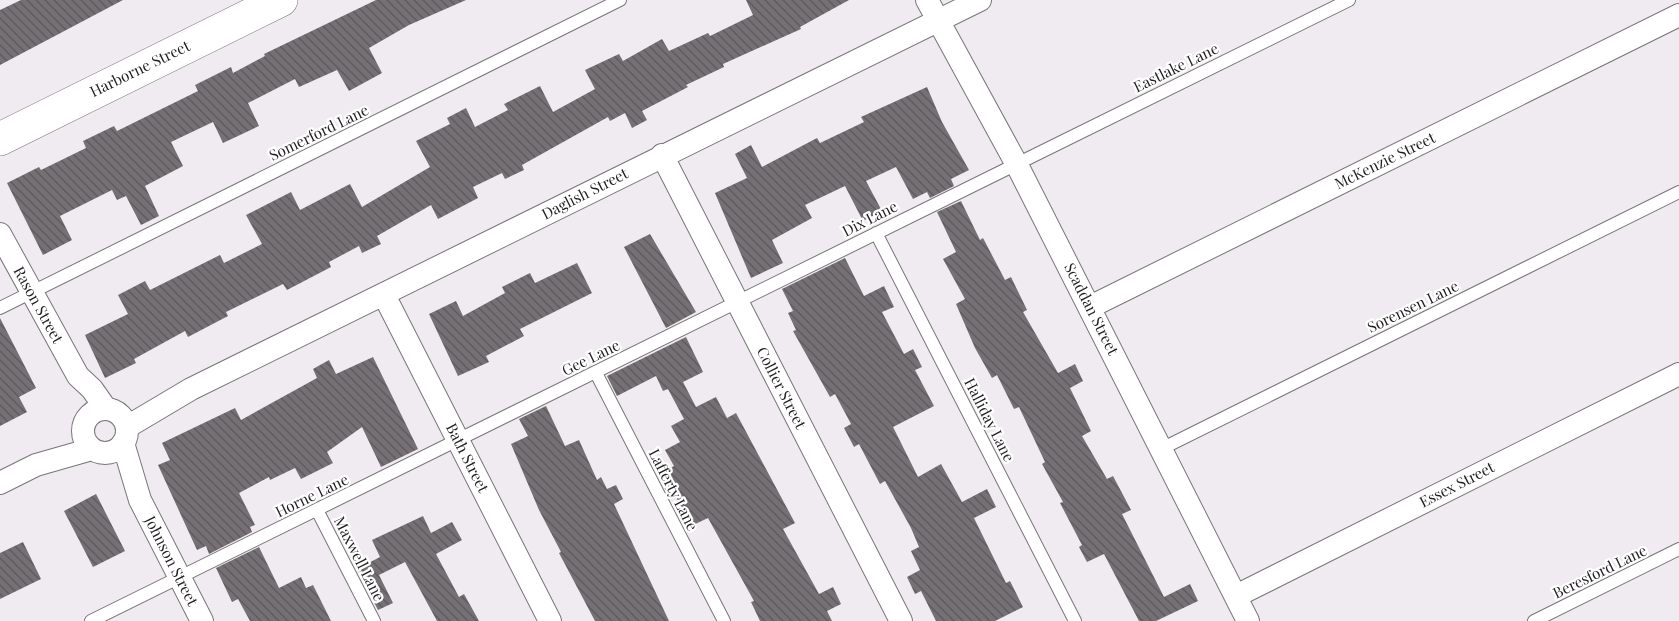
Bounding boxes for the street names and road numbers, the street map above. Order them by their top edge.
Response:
street label: Harborne Street [86,35,194,101]
street label: Eastlake Lane [1130,38,1221,96]
street label: Somerford Lane [265,99,372,165]
street label: McKenzie Street [1331,127,1439,193]
street label: Daglish Street [538,162,632,223]
street label: Dix Lane [839,196,901,241]
street label: Scaddan Street [1060,259,1124,359]
street label: Rason Street [10,262,69,347]
street label: Sorensen Lane [1364,275,1461,337]
street label: Gee Lane [558,334,623,380]
street label: Collier Street [753,343,811,432]
street label: Halliday Lane [960,374,1020,465]
street label: Bath Street [442,420,494,496]
street label: Lafferty Lane [645,445,703,534]
street label: Essex Street [1416,456,1498,512]
street label: Horne Lane [272,469,351,521]
street label: Johnson Street [140,511,203,610]
street label: Maxwell Lane [330,513,390,604]
street label: Beresford Lane [1549,540,1650,602]

